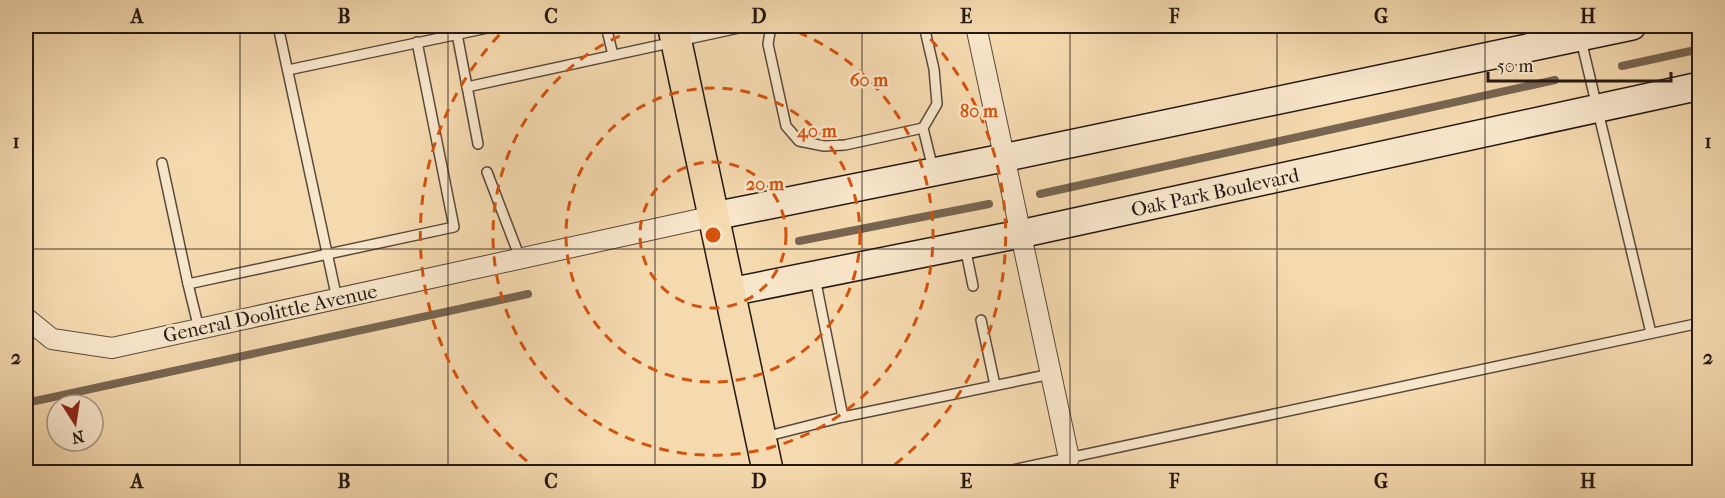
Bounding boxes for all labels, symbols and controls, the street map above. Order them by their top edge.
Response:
text: A [129,5,145,28]
text: B [337,5,351,28]
text: C [544,5,558,28]
text: D [751,5,767,28]
text: E [960,5,972,28]
text: F [1168,5,1180,28]
text: G [1374,5,1388,28]
text: H [1580,5,1596,28]
scale bar [1488,45,1671,83]
text: 50 m [1497,56,1534,77]
text: 60 m [850,70,889,91]
text: 80 m [960,101,999,122]
text: 40 m [796,121,838,142]
text: 1 [12,130,20,153]
text: 1 [1704,130,1712,153]
street label: Oak Park Boulevard [1129,163,1302,222]
text: 20 m [746,174,785,195]
centre of rings [703,225,723,245]
street label: General Doolittle Avenue [161,280,379,347]
text: 2 [11,346,21,369]
text: 2 [1703,346,1713,369]
north arrow [45,393,105,453]
text: N [69,427,86,448]
text: A [129,470,145,493]
text: B [337,470,351,493]
text: C [544,470,558,493]
text: D [751,470,767,493]
text: E [960,470,972,493]
text: F [1168,470,1180,493]
text: G [1374,470,1388,493]
text: H [1580,470,1596,493]

